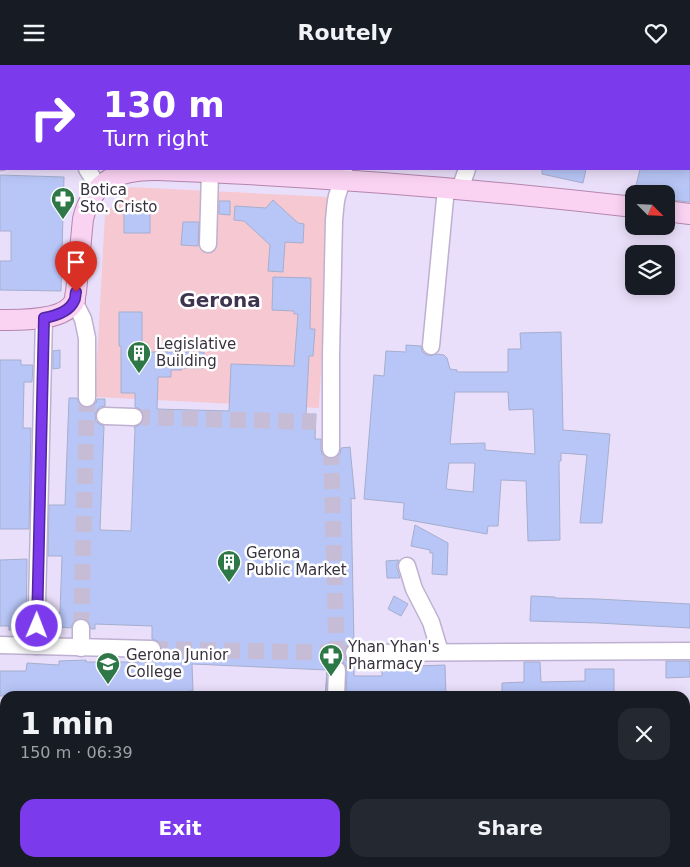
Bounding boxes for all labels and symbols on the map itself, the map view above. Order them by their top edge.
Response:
place label: Botica Sto. Cristo [80,181,158,216]
north arrow [625,185,675,235]
pharmacy icon: Botica Sto. Cristo [50,186,76,220]
pin [55,241,97,292]
district label: Gerona [179,288,261,312]
place label: Legislative Building [156,335,236,370]
building icon: Legislative Building [126,340,152,374]
place label: Gerona Public Market [246,544,347,579]
building icon: Gerona Public Market [216,549,242,583]
position arrow [10,599,62,651]
place label: Yhan Yhan's Pharmacy [347,638,440,673]
pharmacy icon: Yhan Yhan's Pharmacy [318,643,344,677]
place label: Gerona Junior College [126,646,229,681]
school or university icon: Gerona Junior College [95,651,121,685]

